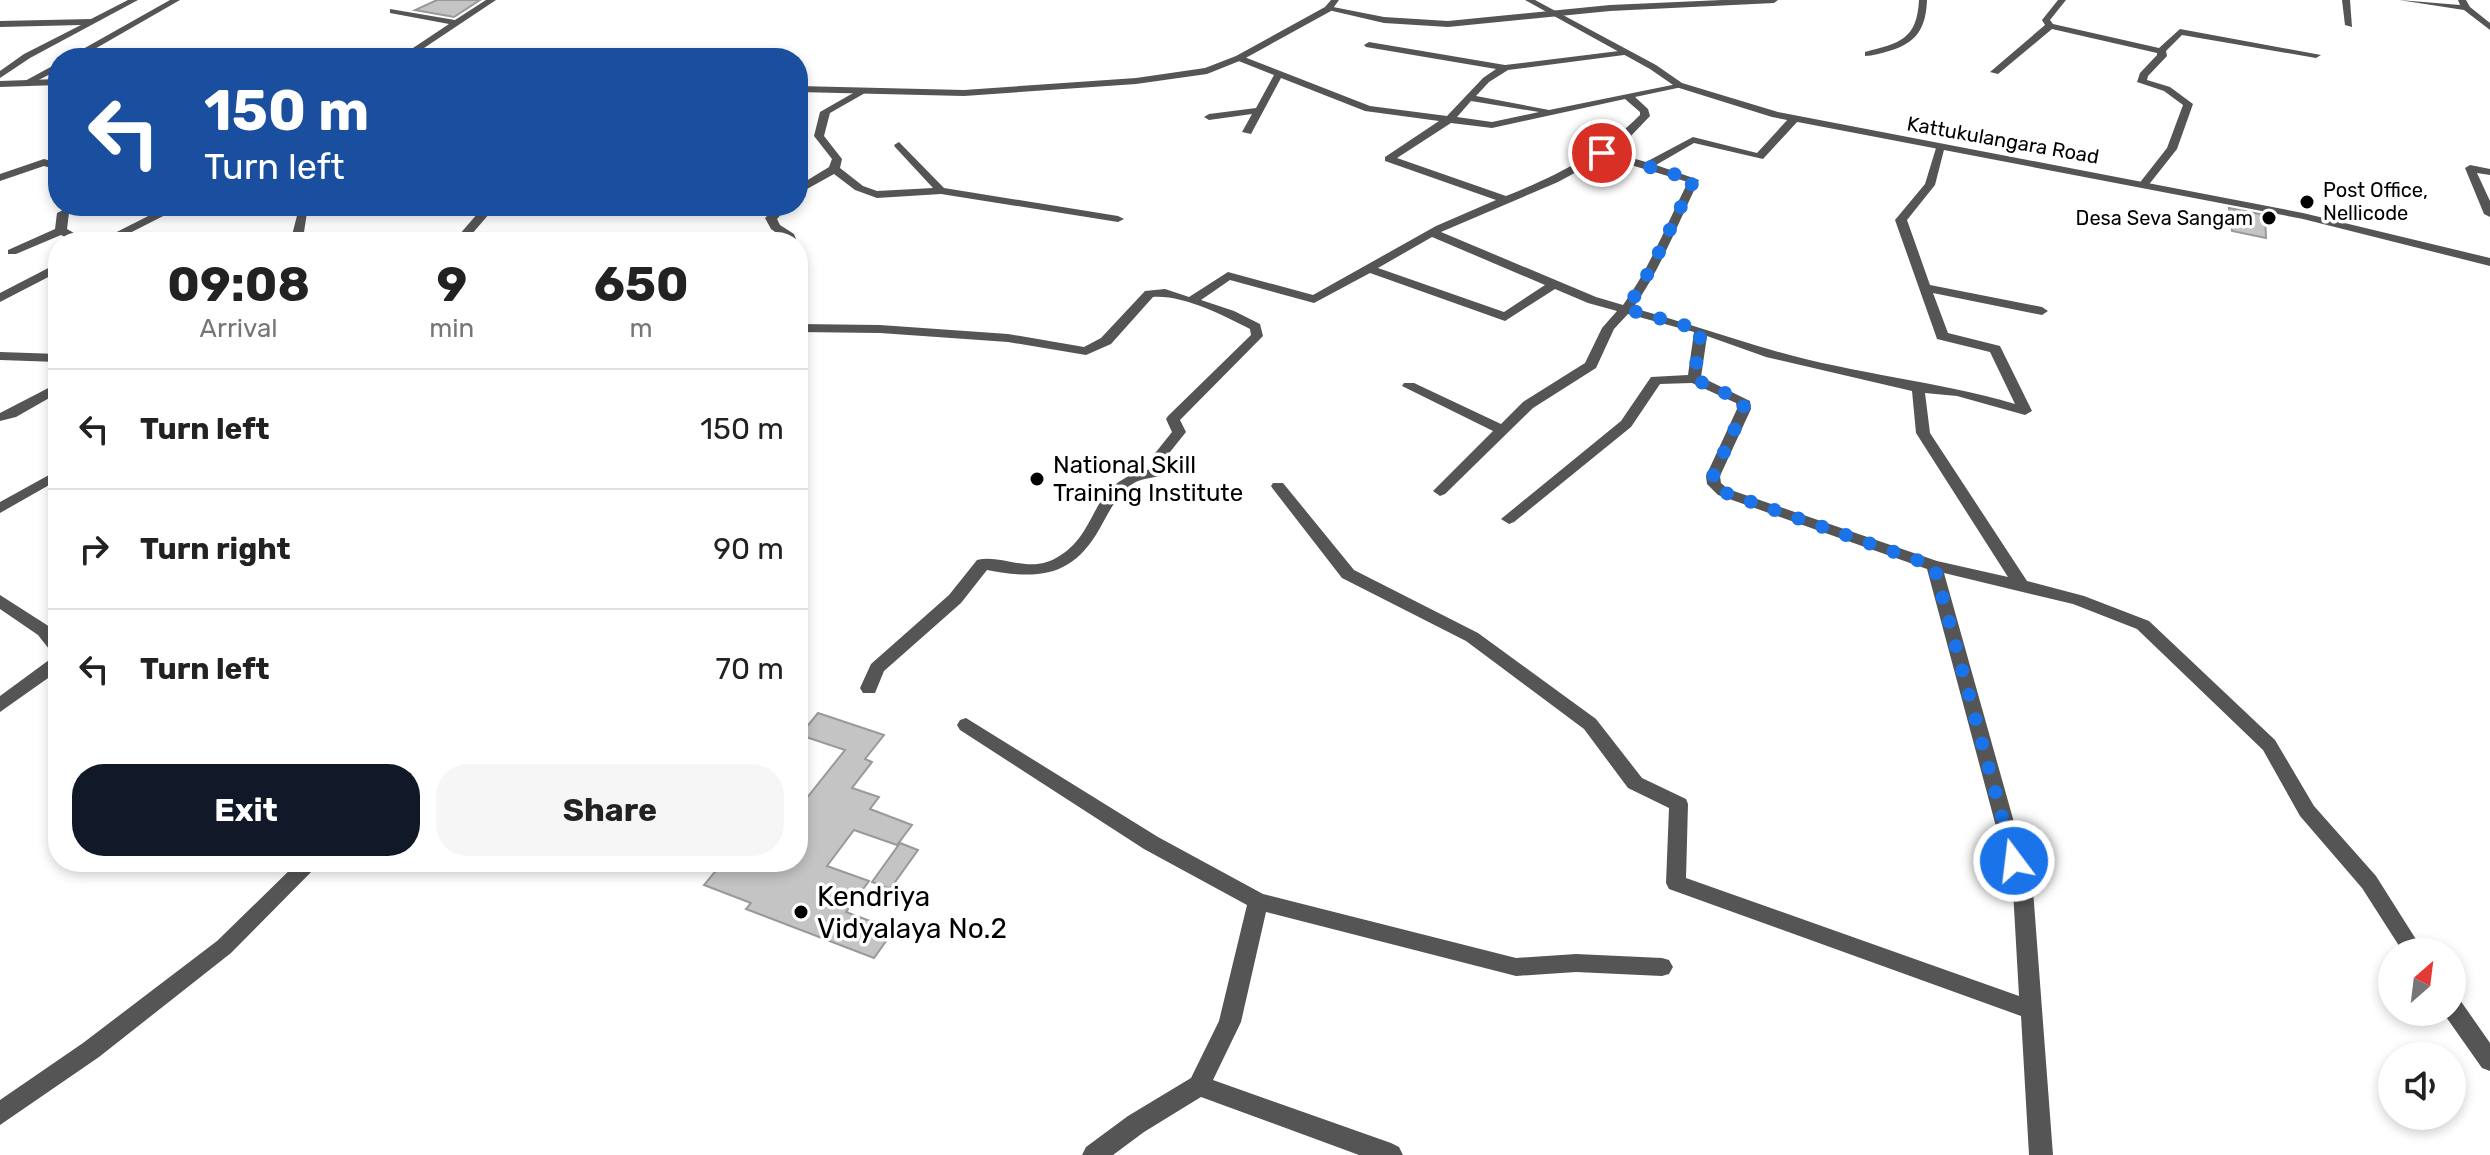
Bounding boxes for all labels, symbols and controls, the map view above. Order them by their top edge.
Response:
text: 150 m [204,78,369,144]
icon: left [72,80,176,184]
street label: Kattukulangara Road [1905,111,2101,169]
pin [1568,119,1636,187]
icon: arrive [1580,131,1624,175]
text: Turn left [204,145,345,188]
place label: Post Office, Nellicode [2323,178,2428,225]
marker: Post Office, Nellicode [2298,193,2316,211]
place label: Desa Seva Sangam [2076,206,2253,230]
marker: Desa Seva Sangam [2260,209,2278,227]
text: 09:08 [167,256,310,313]
text: 9 [436,256,467,313]
text: 650 [594,256,689,313]
text: Arrival [200,313,278,344]
text: min [429,313,474,344]
text: m [630,313,653,344]
icon: left [72,407,116,451]
text: Turn left [140,411,270,447]
text: 150 m [700,411,784,447]
place label: National Skill Training Institute [1053,451,1243,507]
marker: National Skill Training Institute [1028,470,1046,488]
icon: right [72,527,116,571]
text: Turn right [140,531,291,567]
text: 90 m [713,531,784,567]
icon: left [72,647,116,691]
text: Turn left [140,651,270,687]
text: 70 m [716,651,784,687]
button: Exit [72,764,420,856]
button: Share [436,764,784,856]
position arrow [1972,819,2056,903]
place label: Kendriya Vidyalaya No.2 [817,880,1007,945]
marker: Kendriya Vidyalaya No.2 [792,903,810,921]
north arrow [2378,938,2466,1026]
map controls [2378,938,2466,1130]
button: sound [2378,1042,2466,1130]

